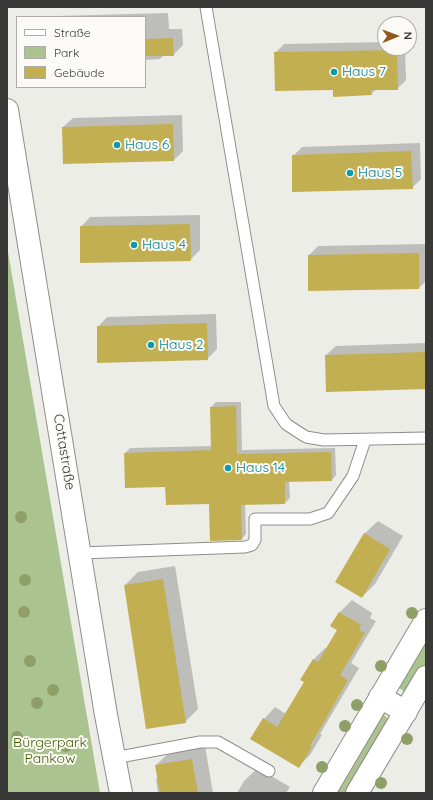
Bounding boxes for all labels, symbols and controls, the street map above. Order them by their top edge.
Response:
legend [16,16,146,88]
north arrow [377,16,417,56]
text: Straße [54,25,91,40]
text: N [401,32,415,40]
text: Park [54,45,79,60]
place label: Haus 7 [342,64,386,80]
text: Gebäude [54,65,104,80]
marker: Haus 7 [329,67,339,77]
place label: Haus 6 [125,137,169,153]
marker: Haus 6 [112,140,122,150]
place label: Haus 5 [358,165,402,181]
marker: Haus 5 [345,168,355,178]
place label: Haus 4 [142,237,186,253]
marker: Haus 4 [129,240,139,250]
place label: Haus 2 [159,337,204,353]
marker: Haus 2 [146,340,156,350]
street label: Cottastraße [50,413,78,491]
place label: Haus 14 [236,460,285,476]
marker: Haus 14 [223,463,233,473]
park label: Bürgerpark Pankow [13,735,87,768]

